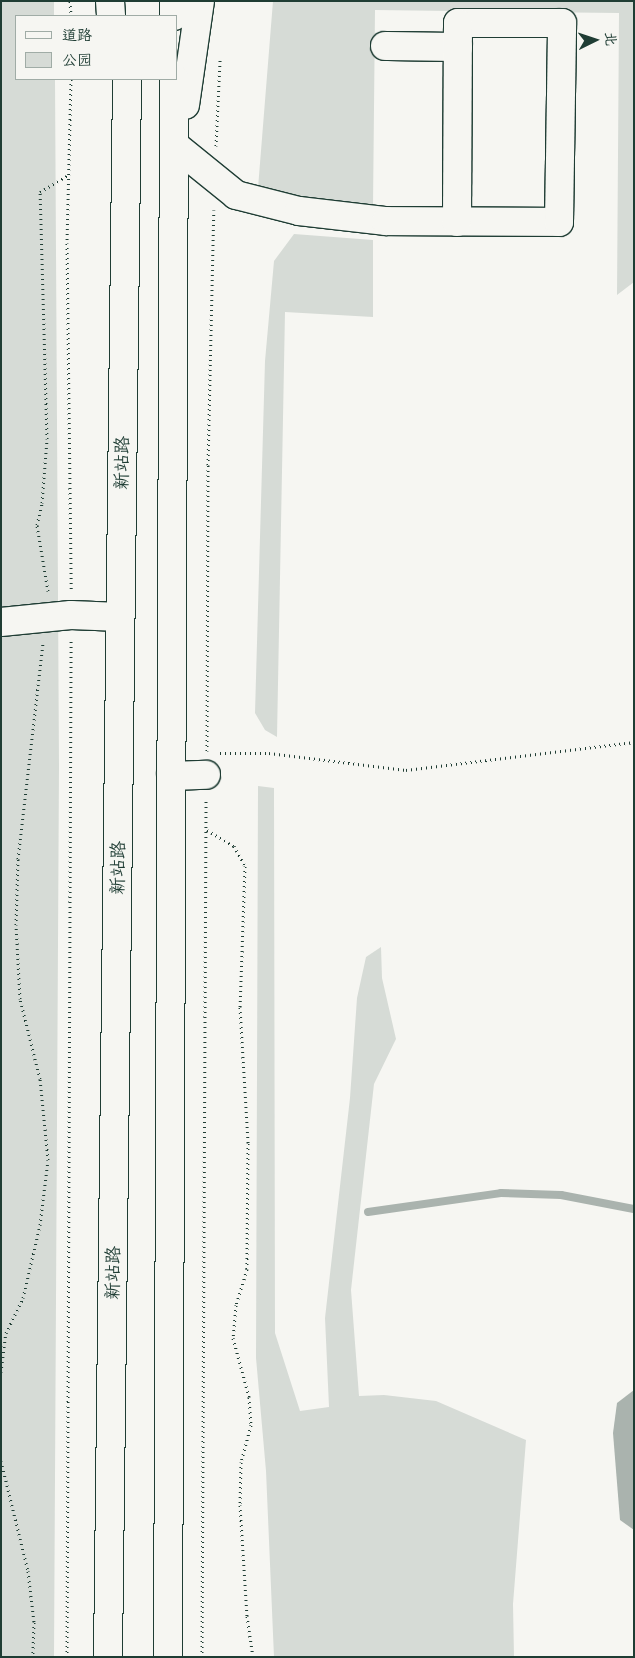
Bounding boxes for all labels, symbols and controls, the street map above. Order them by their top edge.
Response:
legend [15,15,178,80]
north arrow [570,15,620,65]
text: 道路 [62,26,92,44]
text: 北 [601,31,619,46]
text: 公园 [62,51,92,69]
street label: 新站路 [111,436,133,490]
street label: 新站路 [107,841,129,895]
street label: 新站路 [102,1246,124,1300]

